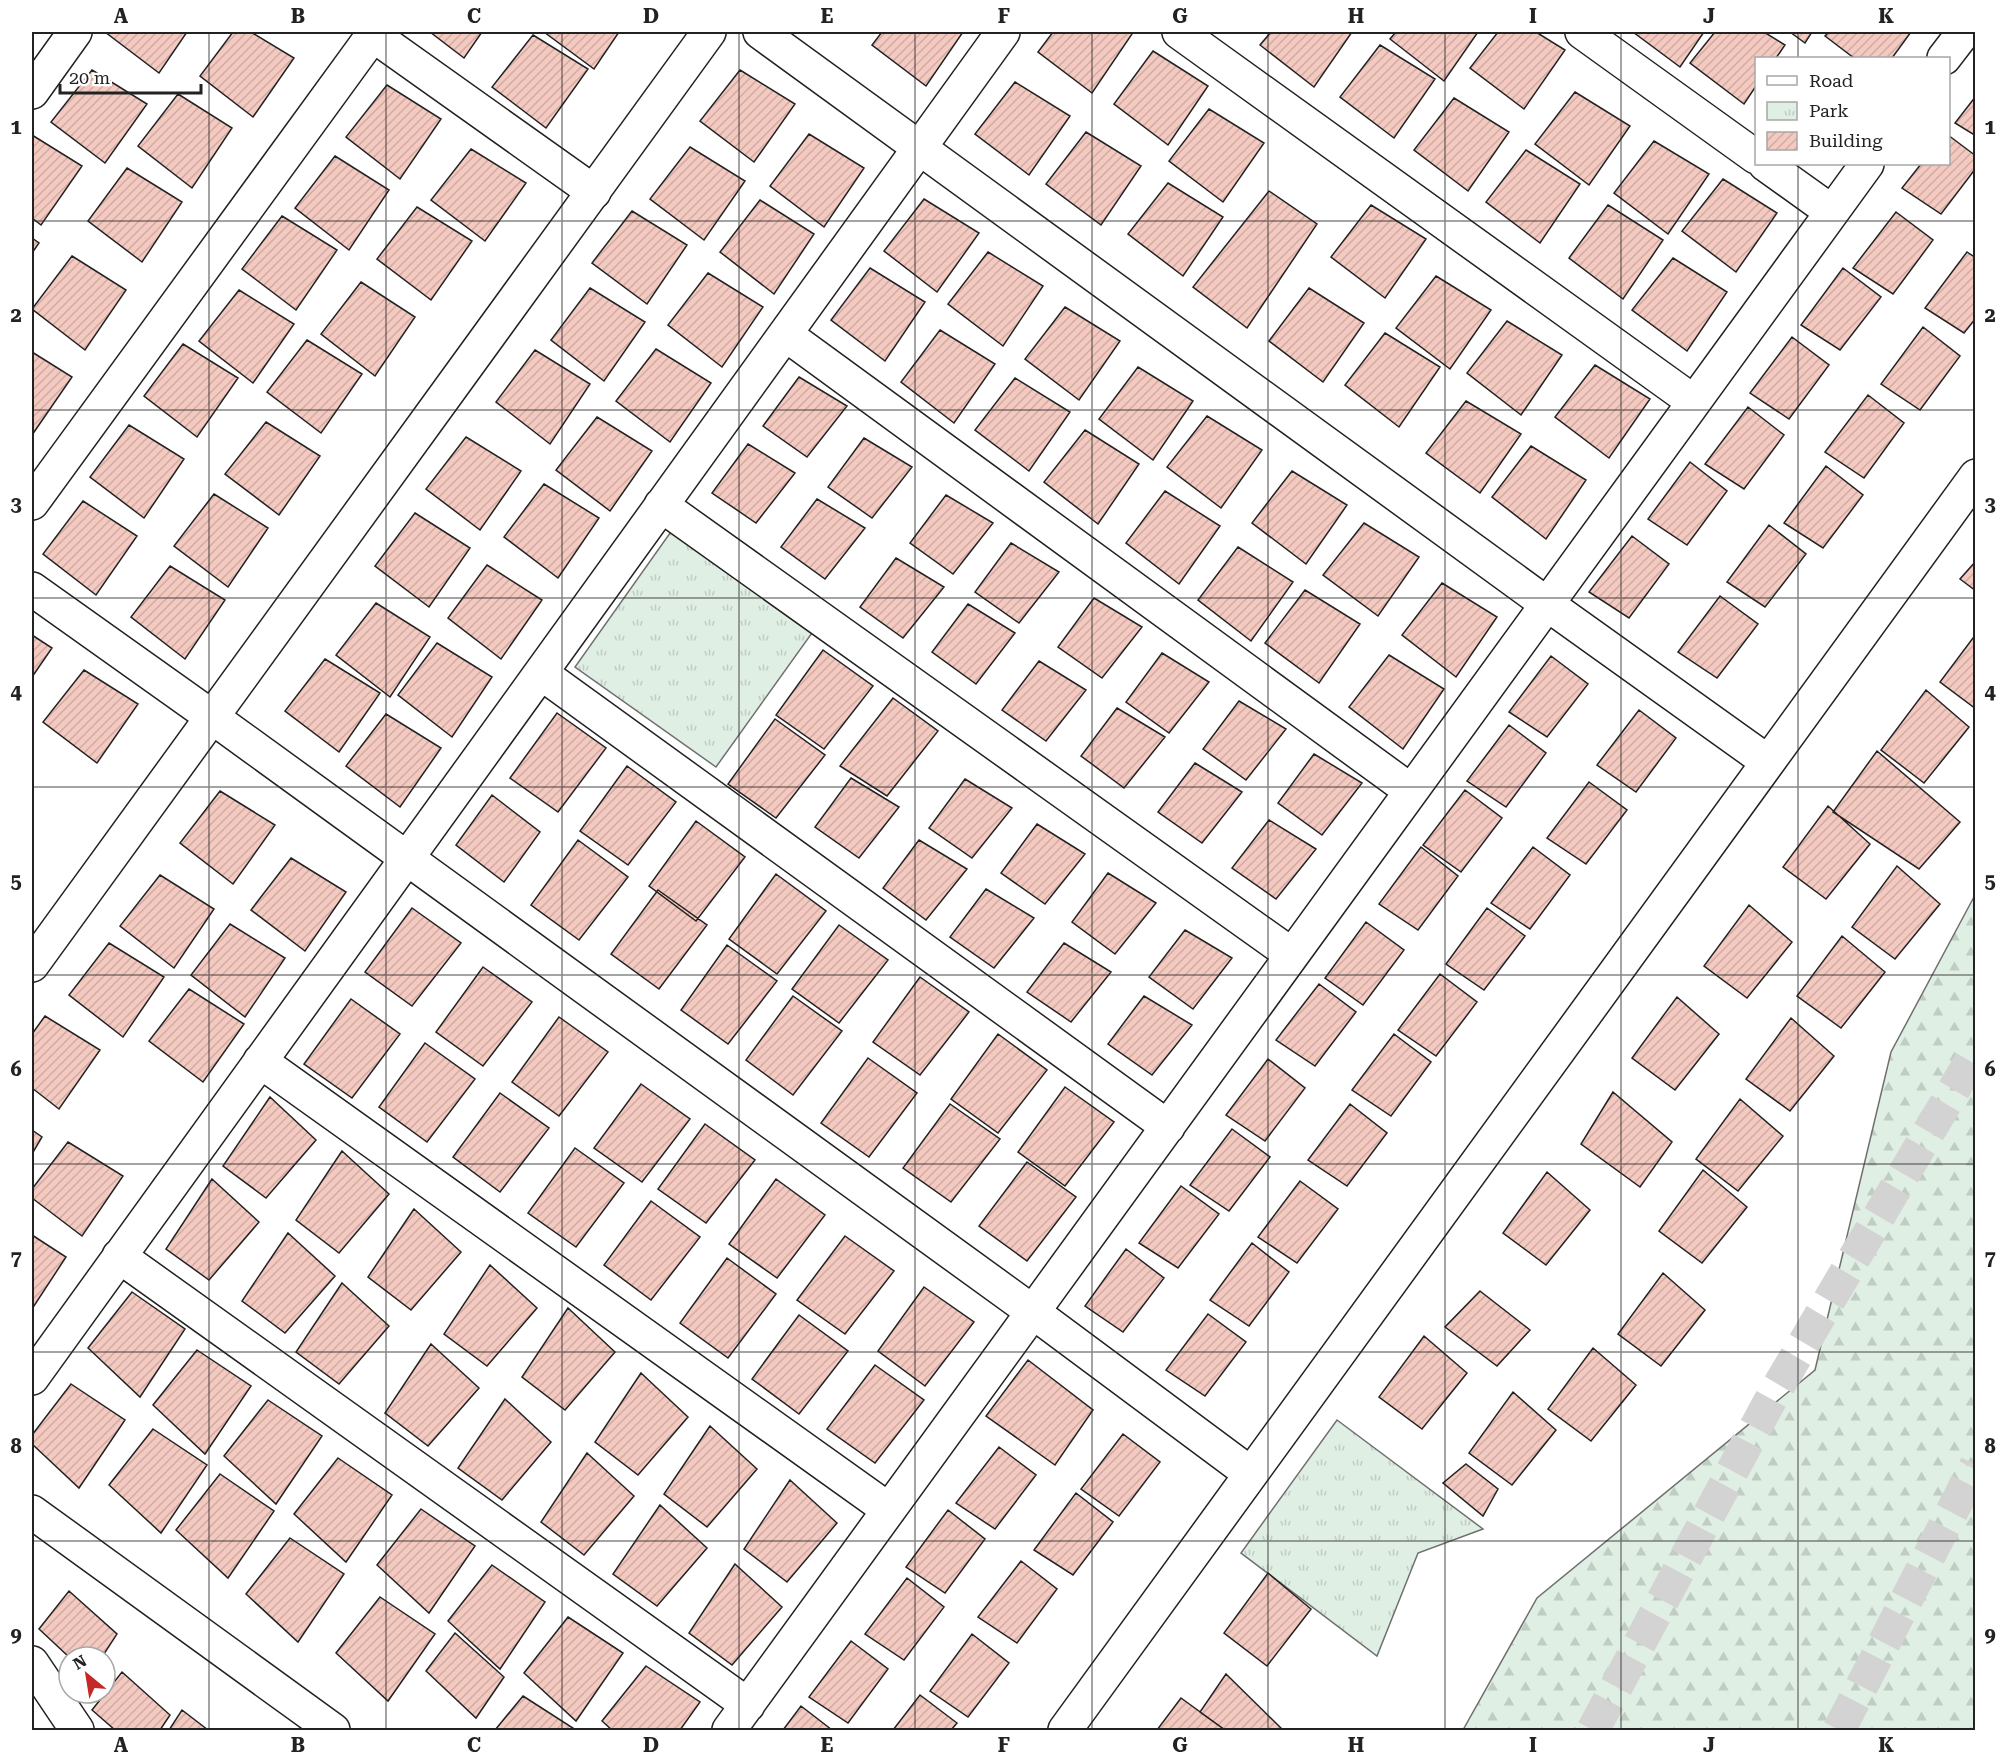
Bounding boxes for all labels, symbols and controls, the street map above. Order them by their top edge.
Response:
text: A [114,4,129,28]
text: B [291,4,305,28]
text: C [467,4,481,28]
text: D [643,4,659,28]
text: E [821,4,834,28]
text: F [998,4,1010,28]
text: G [1172,4,1188,28]
text: H [1348,4,1364,28]
text: I [1529,4,1537,28]
text: J [1703,4,1715,28]
text: K [1878,4,1894,28]
scale bar [60,57,201,95]
legend [1755,57,1950,165]
text: 20 m [69,67,110,88]
text: Road [1809,70,1854,91]
text: Park [1809,100,1849,121]
text: 1 [10,115,22,139]
text: 1 [1984,115,1996,139]
text: Building [1809,130,1883,151]
text: 2 [10,303,22,327]
text: 2 [1984,303,1996,327]
text: 3 [10,492,22,516]
text: 3 [1984,492,1996,516]
text: 4 [10,680,22,704]
text: 4 [1984,680,1996,704]
text: 5 [10,869,22,893]
text: 5 [1984,869,1996,893]
text: 6 [10,1057,22,1081]
text: 6 [1984,1057,1996,1081]
text: 7 [10,1246,22,1270]
text: 7 [1984,1246,1996,1270]
text: 8 [10,1434,22,1458]
text: 8 [1984,1434,1996,1458]
text: 9 [10,1623,22,1647]
text: 9 [1984,1623,1996,1647]
north arrow [57,1645,117,1705]
text: N [70,1651,90,1674]
text: A [114,1733,129,1757]
text: B [291,1733,305,1757]
text: C [467,1733,481,1757]
text: D [643,1733,659,1757]
text: E [821,1733,834,1757]
text: F [998,1733,1010,1757]
text: G [1172,1733,1188,1757]
text: H [1348,1733,1364,1757]
text: I [1529,1733,1537,1757]
text: J [1703,1733,1715,1757]
text: K [1878,1733,1894,1757]

